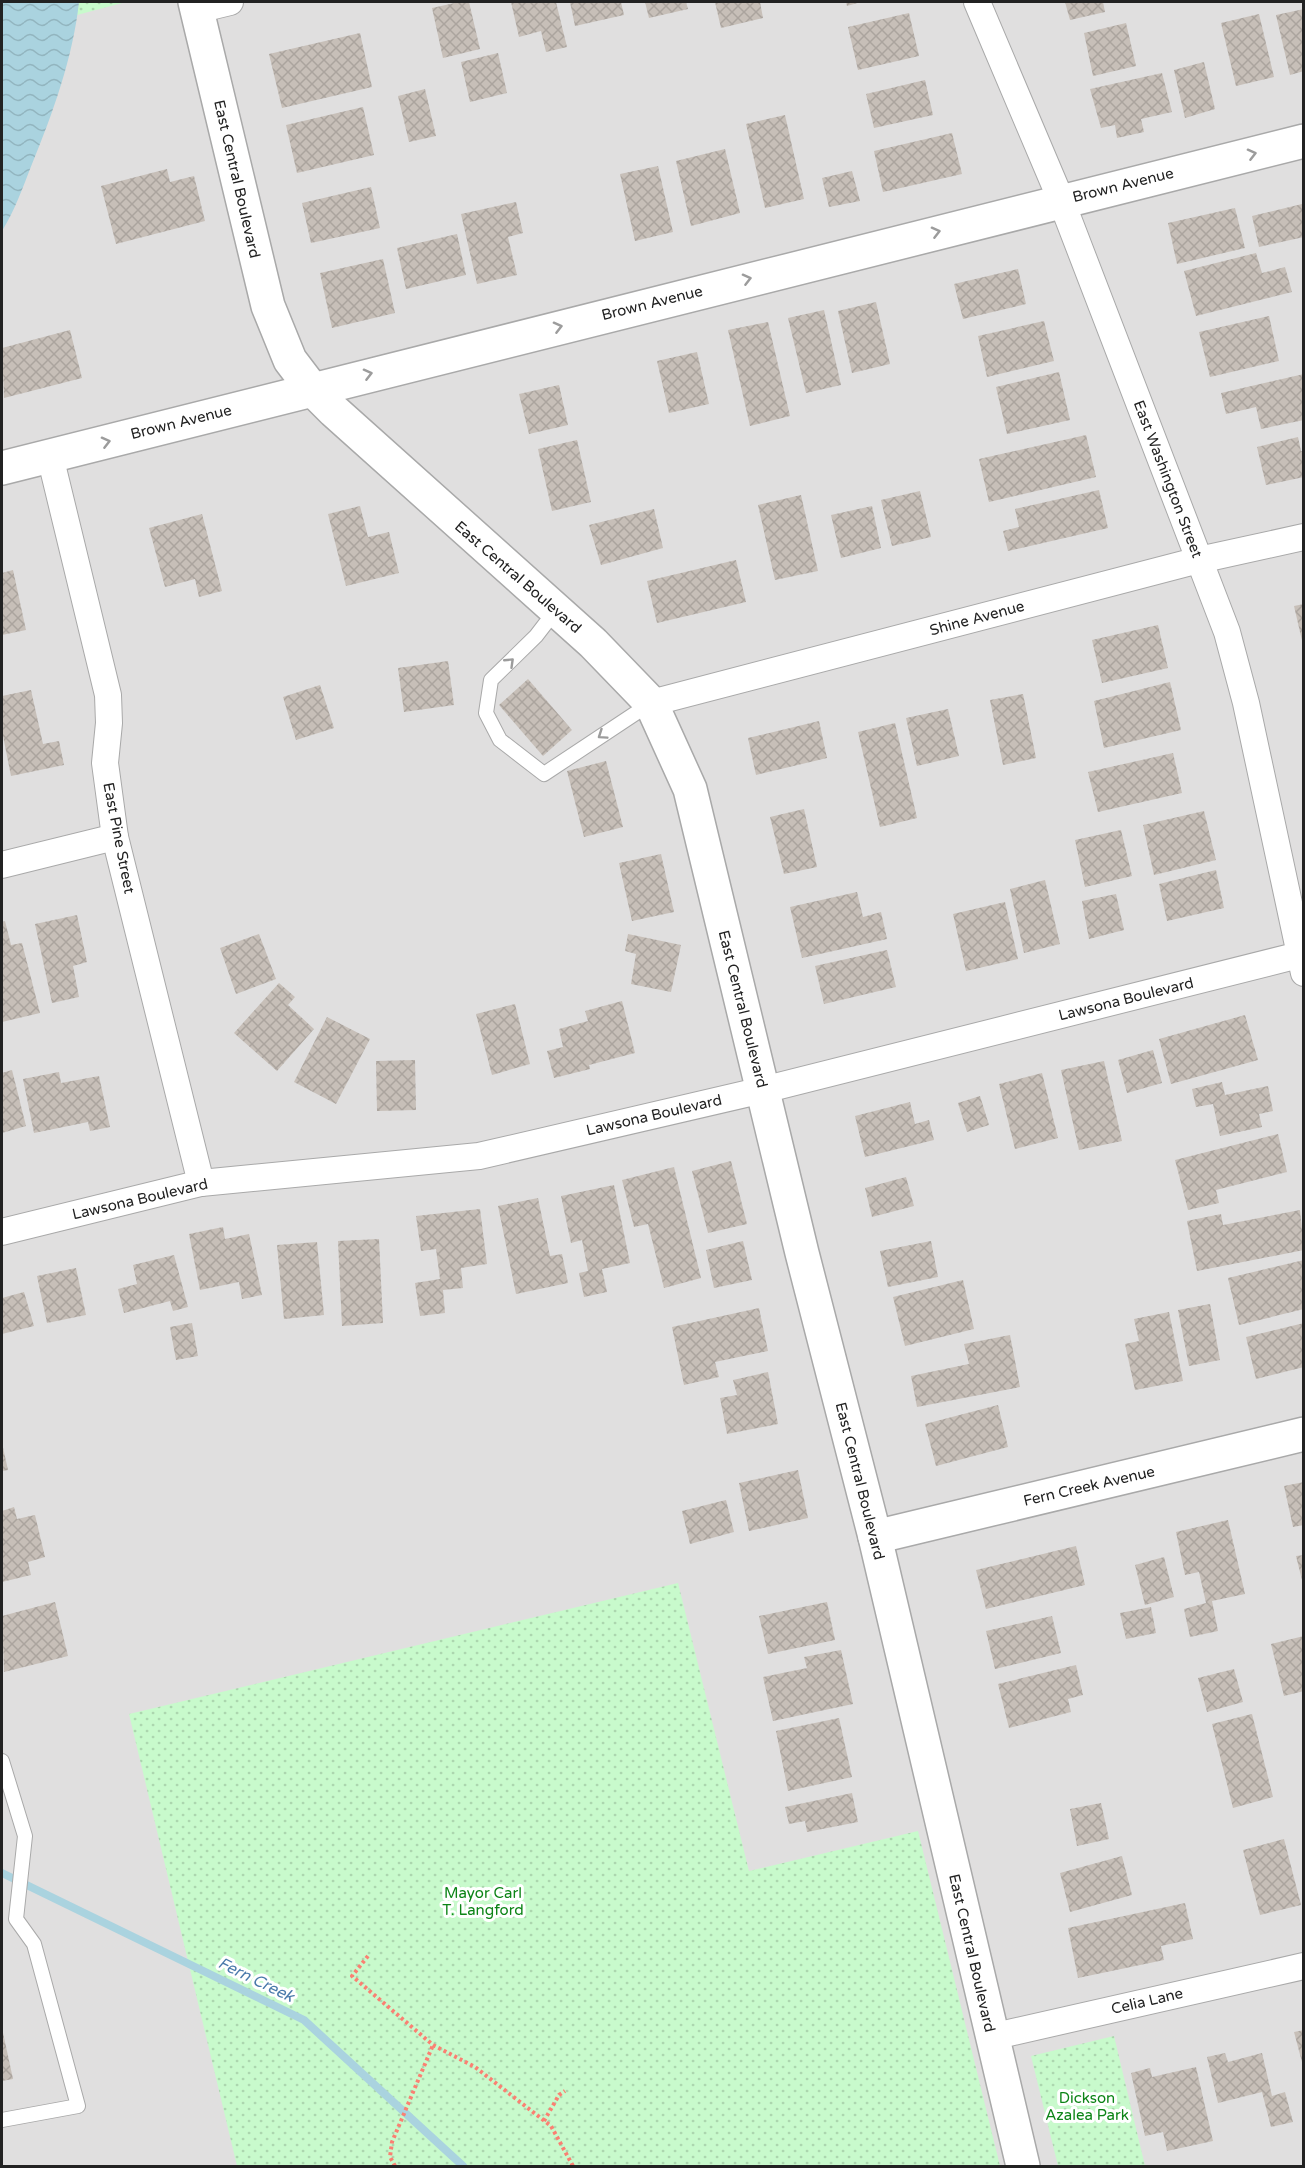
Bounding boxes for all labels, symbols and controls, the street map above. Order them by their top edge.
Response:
street label: East Central Boulevard [210,98,264,260]
one-way arrow [1247,148,1257,161]
street label: Brown Avenue [1071,164,1175,206]
one-way arrow [931,226,941,239]
one-way arrow [742,274,752,287]
street label: Brown Avenue [600,282,704,324]
one-way arrow [552,321,562,334]
one-way arrow [363,369,373,382]
street label: East Washington Street [1130,398,1206,560]
street label: Brown Avenue [129,401,233,443]
one-way arrow [101,436,111,449]
street label: East Central Boulevard [451,517,585,637]
street label: Shine Avenue [928,597,1026,639]
one-way arrow [504,658,514,669]
one-way arrow [598,727,609,738]
street label: East Pine Street [99,781,139,895]
street label: East Central Boulevard [715,928,771,1090]
street label: Lawsona Boulevard [1057,974,1195,1024]
street label: Lawsona Boulevard [584,1091,724,1139]
street label: Lawsona Boulevard [70,1175,210,1223]
street label: East Central Boulevard [832,1400,888,1562]
street label: Fern Creek Avenue [1022,1462,1156,1510]
street label: East Central Boulevard [945,1872,999,2034]
park label: Mayor Carl T. Langford [442,1884,524,1919]
water label: Fern Creek [215,1953,298,2008]
street label: Celia Lane [1109,1984,1185,2018]
park label: Dickson Azalea Park [1045,2089,1129,2124]

